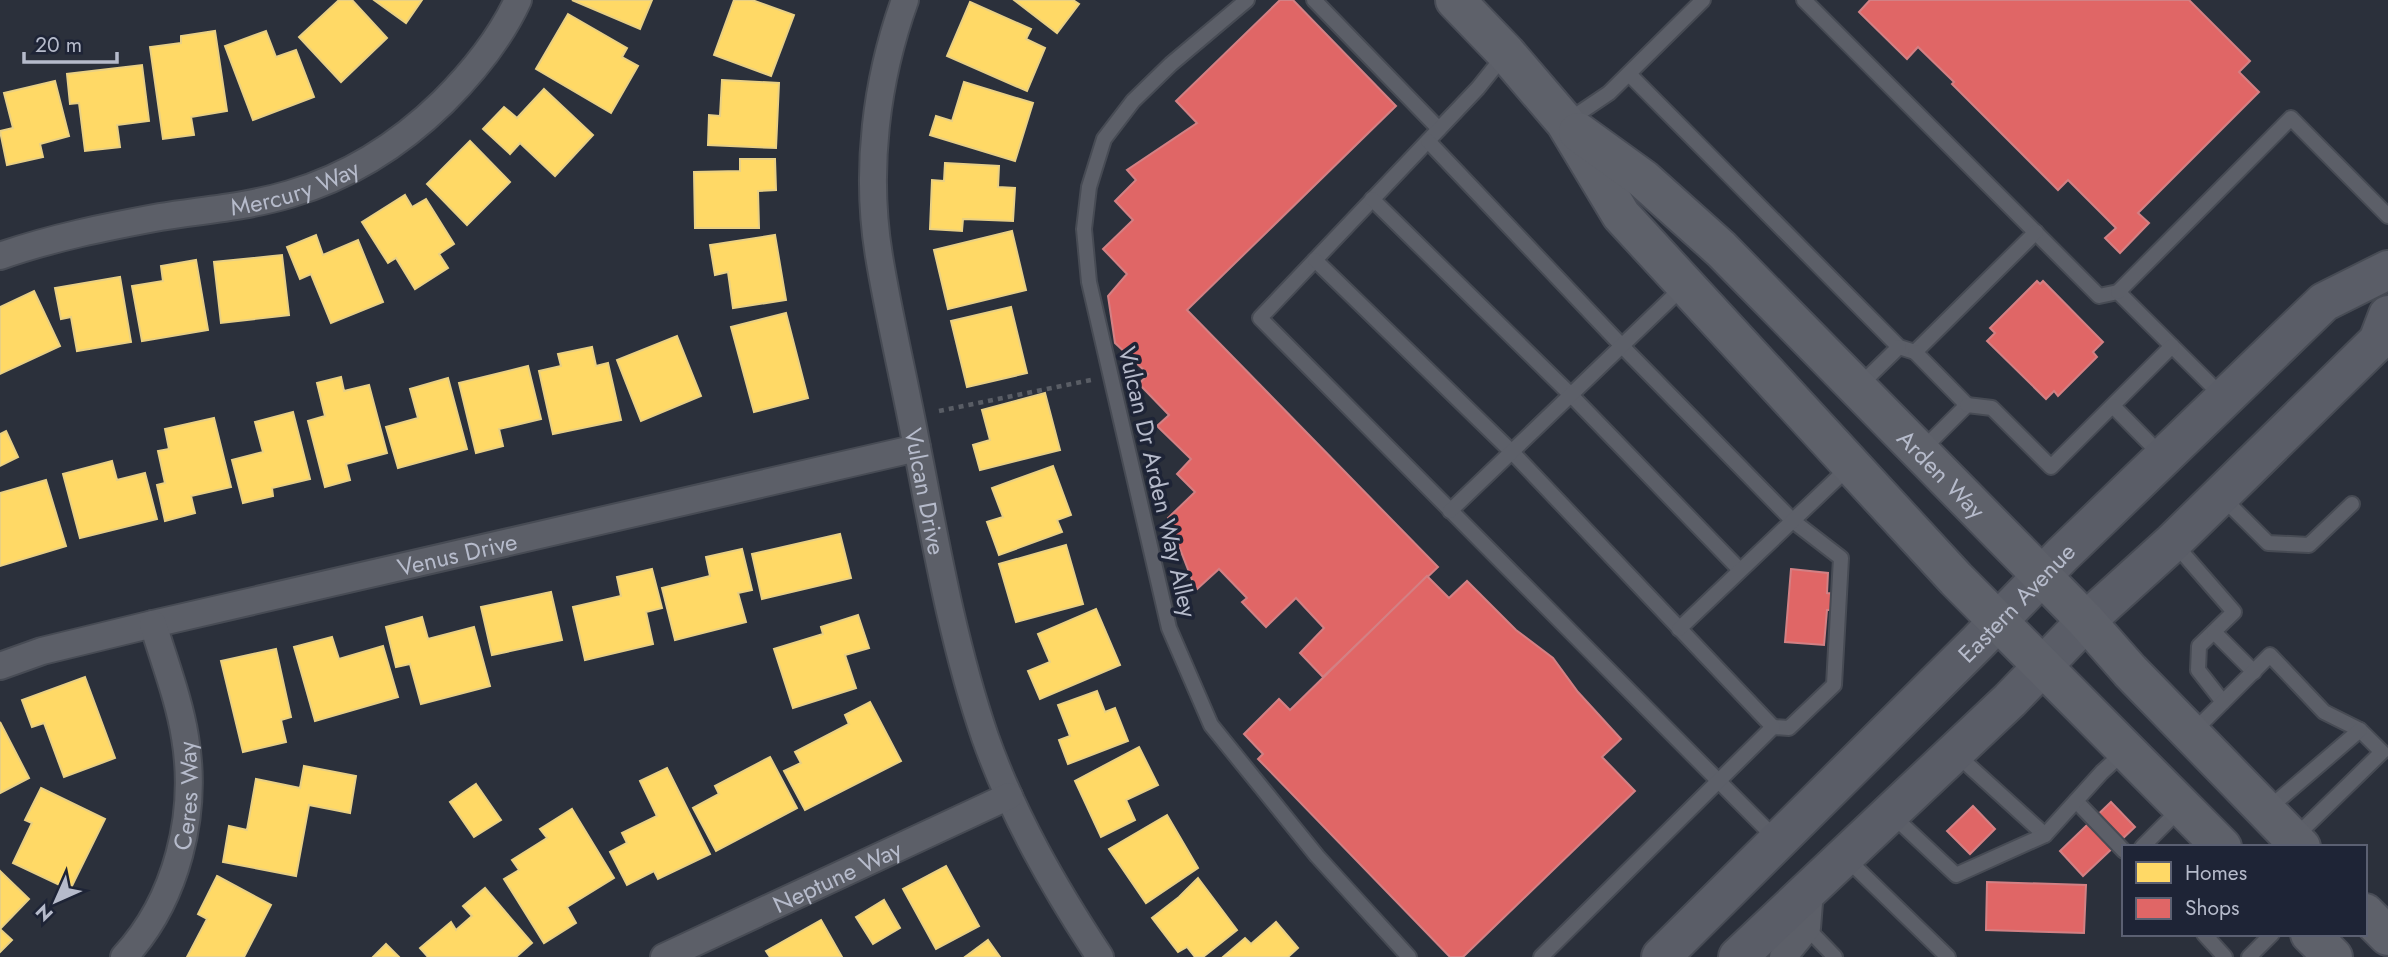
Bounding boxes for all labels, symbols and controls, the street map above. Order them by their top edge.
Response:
scale bar [24,21,117,65]
text: 20 m [35,30,82,60]
street label: Mercury Way [228,150,366,224]
street label: Vulcan Dr Arden Way Alley [1110,343,1206,621]
street label: Arden Way [1889,421,1994,527]
street label: Vulcan Drive [896,425,955,558]
street label: Venus Drive [394,523,520,585]
street label: Eastern Avenue [1950,534,2083,670]
street label: Ceres Way [163,739,206,854]
street label: Neptune Way [767,831,908,921]
legend [2122,845,2367,936]
text: Homes [2185,858,2247,888]
north arrow [21,866,91,936]
text: Shops [2185,893,2239,923]
text: N [29,898,59,928]

